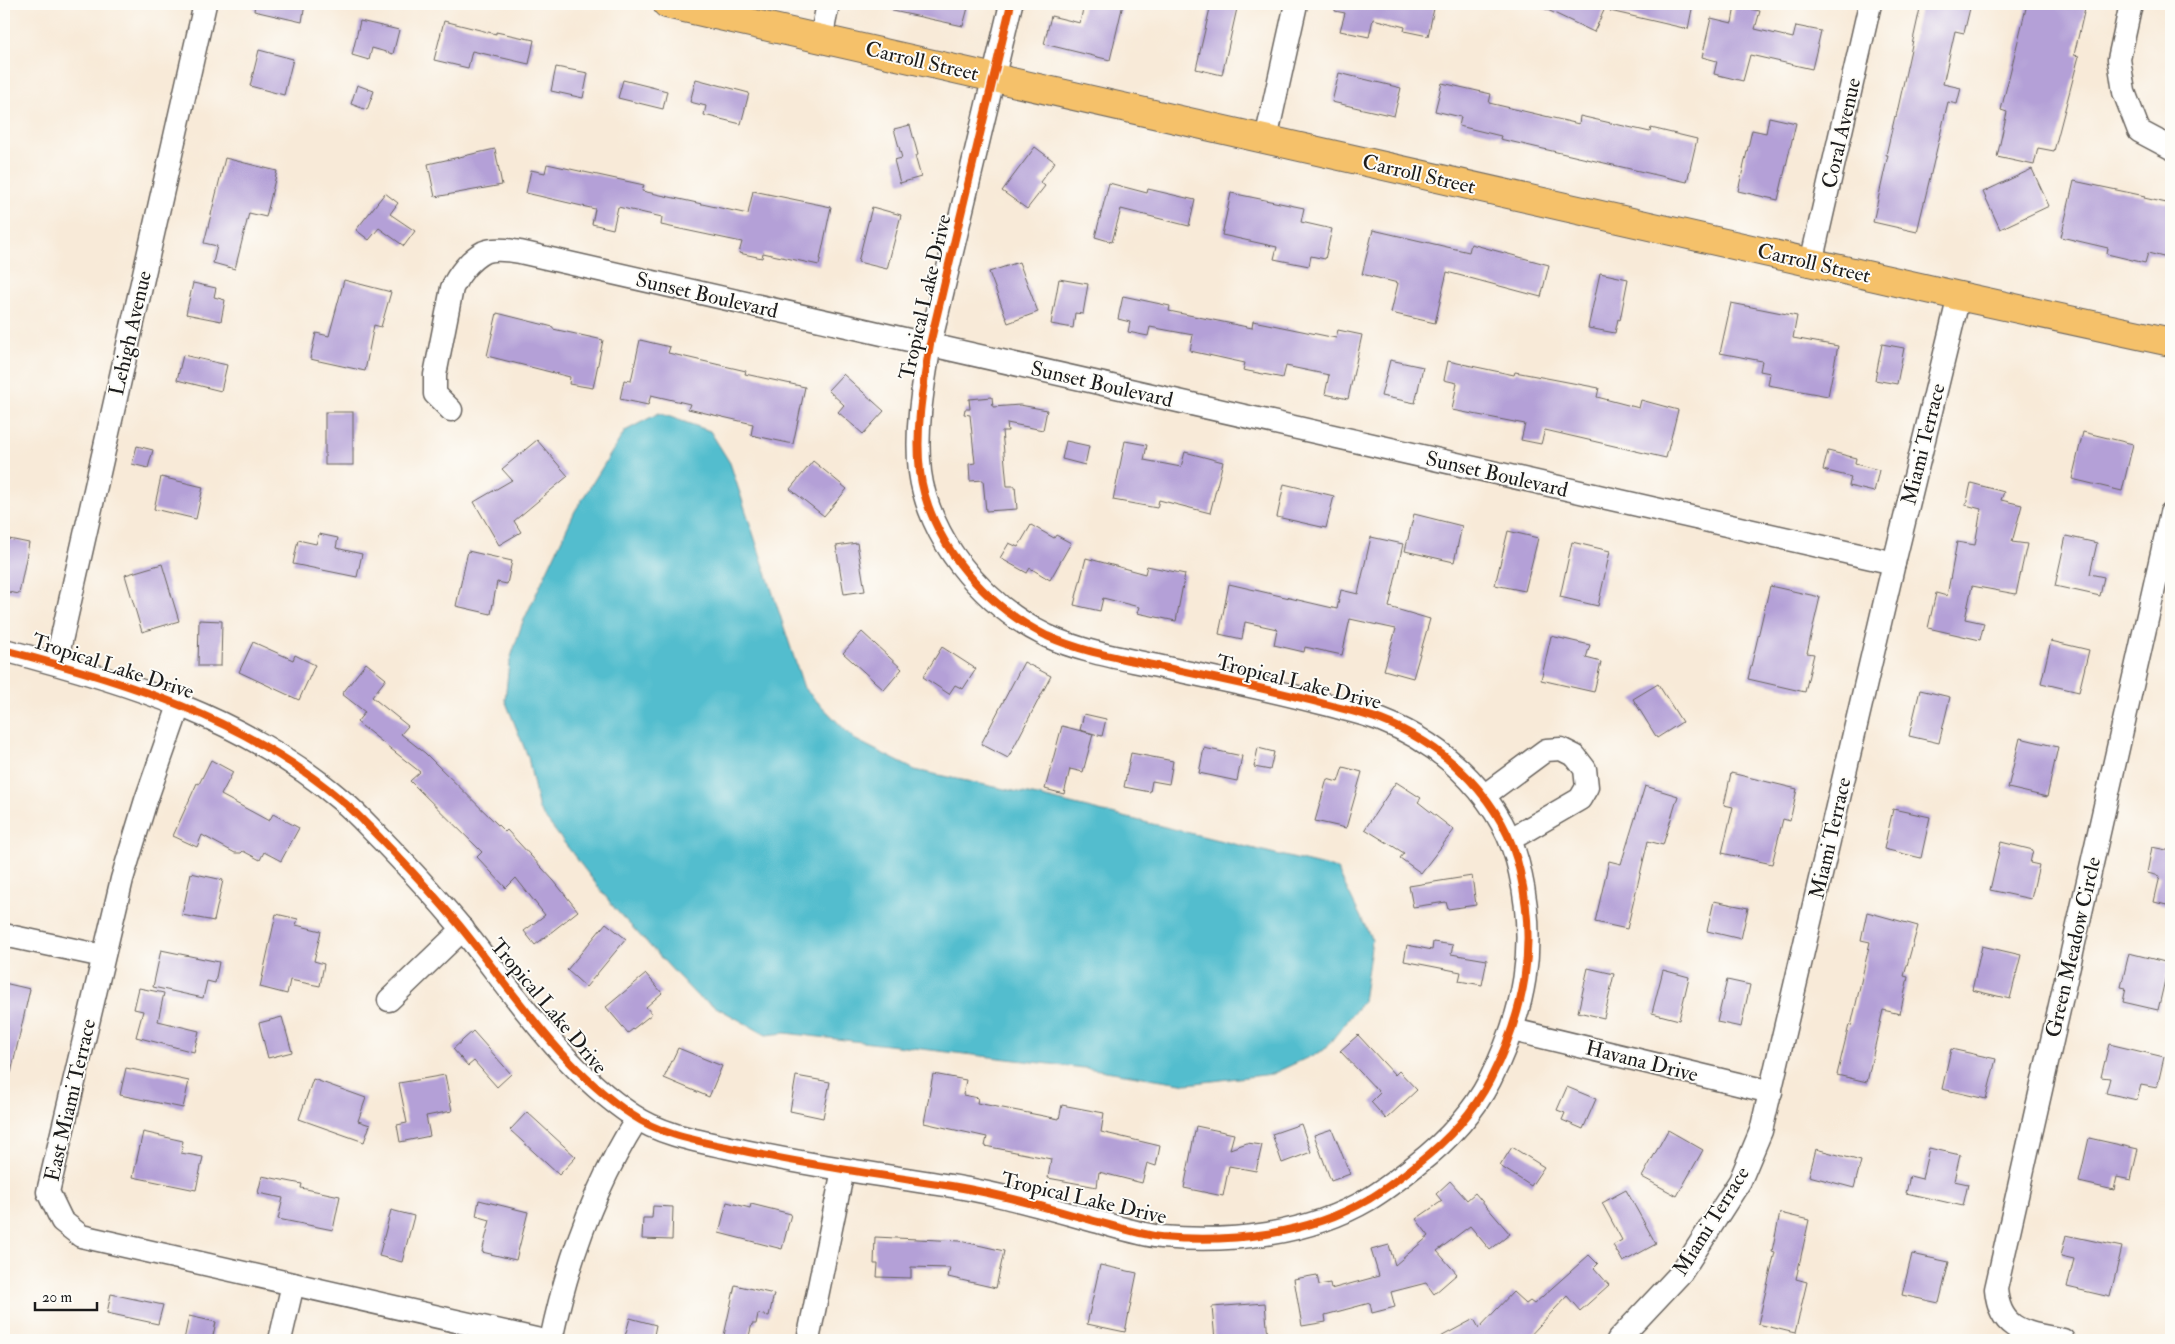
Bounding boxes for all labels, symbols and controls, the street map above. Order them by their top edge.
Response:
street label: Carroll Street [863,35,981,88]
street label: Coral Avenue [1816,75,1867,191]
street label: Carroll Street [1360,148,1478,201]
street label: Tropical Lake Drive [893,212,958,382]
street label: Carroll Street [1755,237,1873,290]
street label: Sunset Boulevard [633,266,781,325]
street label: Lehigh Avenue [103,268,158,398]
street label: Sunset Boulevard [1028,355,1176,414]
street label: Miami Terrace [1895,380,1952,508]
street label: Sunset Boulevard [1423,445,1571,504]
street label: Tropical Lake Drive [28,628,198,705]
street label: Tropical Lake Drive [1214,649,1384,716]
street label: Miami Terrace [1803,774,1858,902]
street label: Green Meadow Circle [2040,854,2107,1040]
street label: Tropical Lake Drive [484,933,613,1080]
street label: East Miami Terrace [39,1016,102,1184]
street label: Havana Drive [1583,1034,1701,1089]
street label: Miami Terrace [1667,1161,1756,1281]
street label: Tropical Lake Drive [999,1166,1169,1231]
scale bar [35,1279,98,1311]
text: 20 m [42,1288,72,1307]

